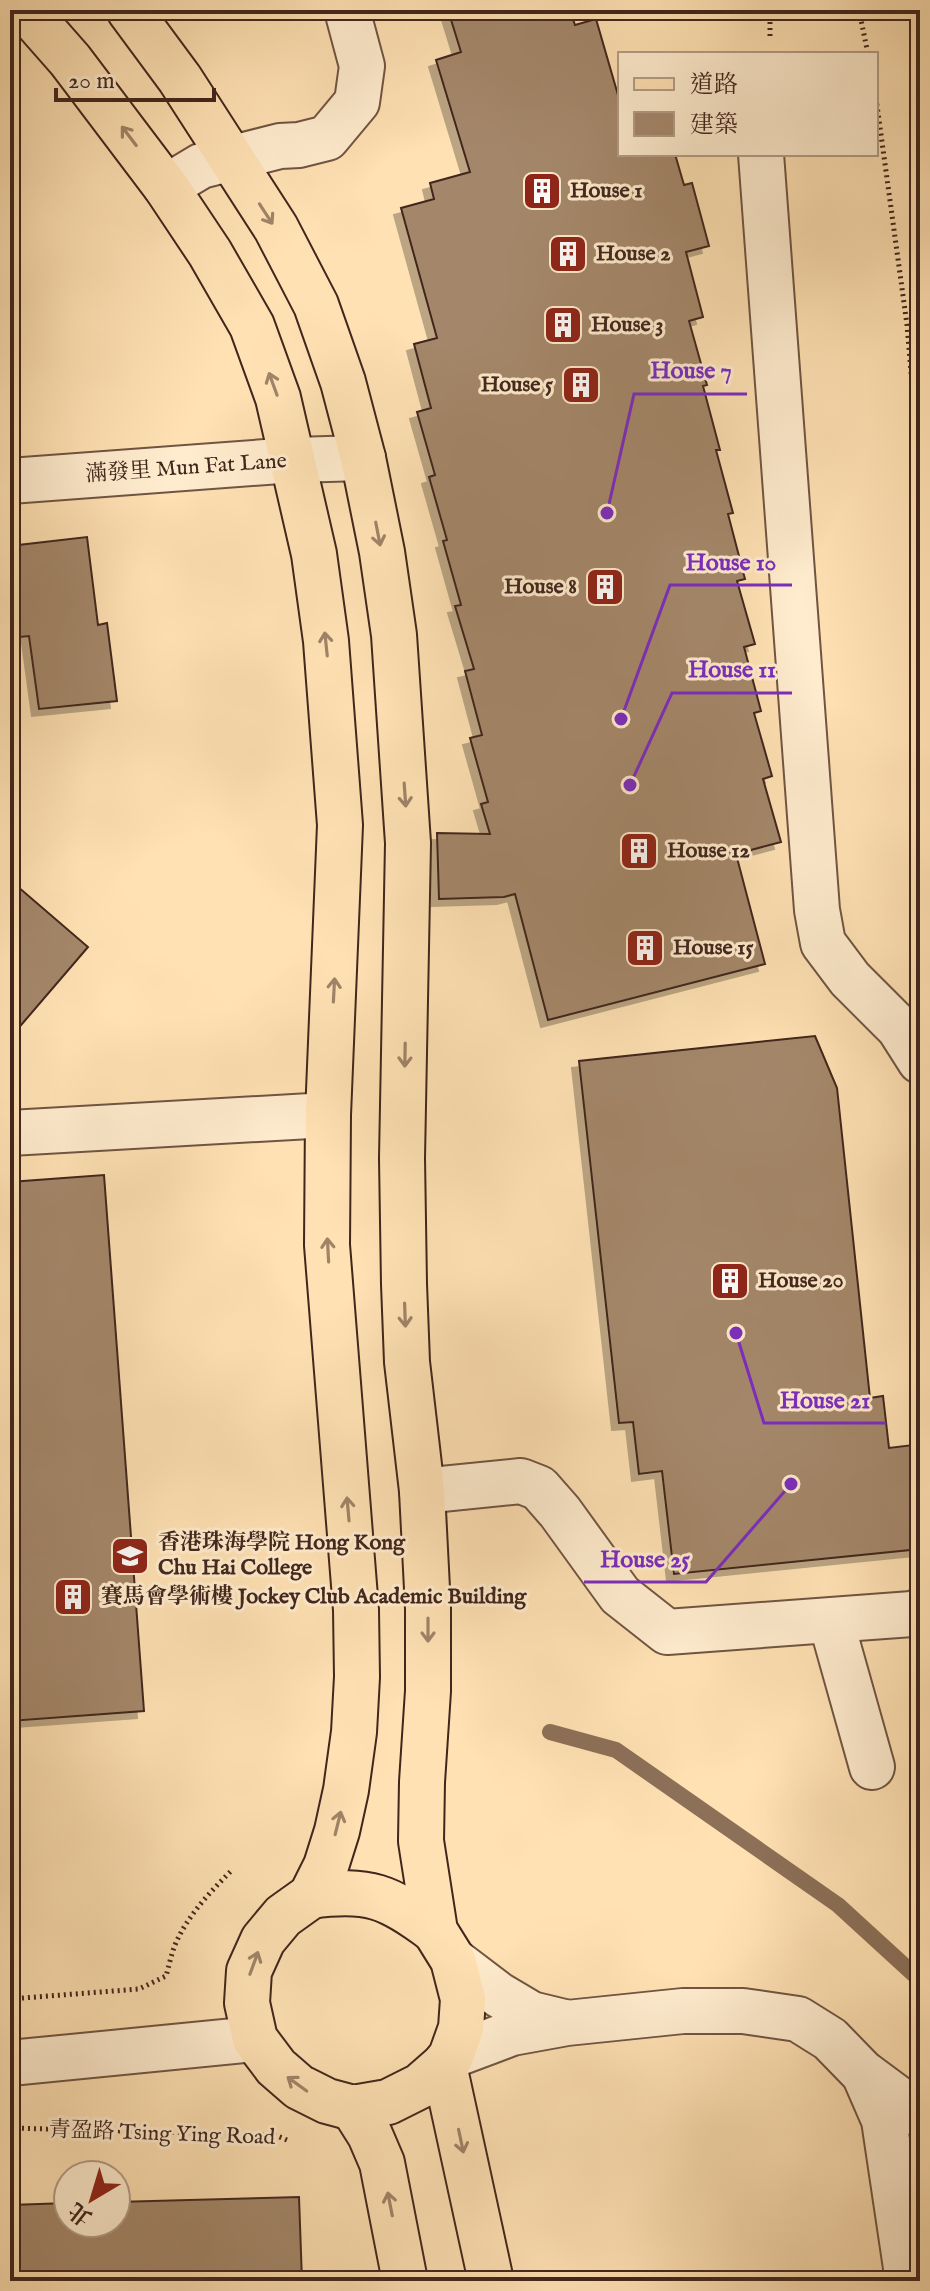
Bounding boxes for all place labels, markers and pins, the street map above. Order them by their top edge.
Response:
building icon: House 1 [521,170,563,212]
place label: House 1 [570,177,643,205]
building icon: House 2 [547,233,589,275]
place label: House 2 [596,240,671,268]
building icon: House 3 [542,304,584,346]
place label: House 3 [591,311,664,339]
callout: House 7 [634,346,747,394]
building icon: House 5 [560,364,602,406]
place label: House 5 [481,371,553,399]
callout: House 10 [670,537,792,585]
building icon: House 8 [584,566,626,608]
place label: House 8 [504,573,577,601]
callout: House 11 [672,645,792,693]
building icon: House 12 [618,830,660,872]
place label: House 12 [667,837,750,865]
building icon: House 15 [624,927,666,969]
place label: House 15 [673,934,754,962]
building icon: House 20 [709,1260,751,1302]
place label: House 20 [758,1267,844,1295]
callout: House 21 [764,1375,886,1423]
place label: 香港珠海學院 Hong Kong Chu Hai College [158,1529,406,1582]
callout: House 25 [584,1534,706,1582]
school or university icon: 香港珠海學院 Hong Kong Chu Hai College [109,1535,151,1577]
building icon: 賽馬會學術樓 Jockey Club Academic Building [52,1576,94,1618]
place label: 賽馬會學術樓 Jockey Club Academic Building [101,1583,527,1611]

